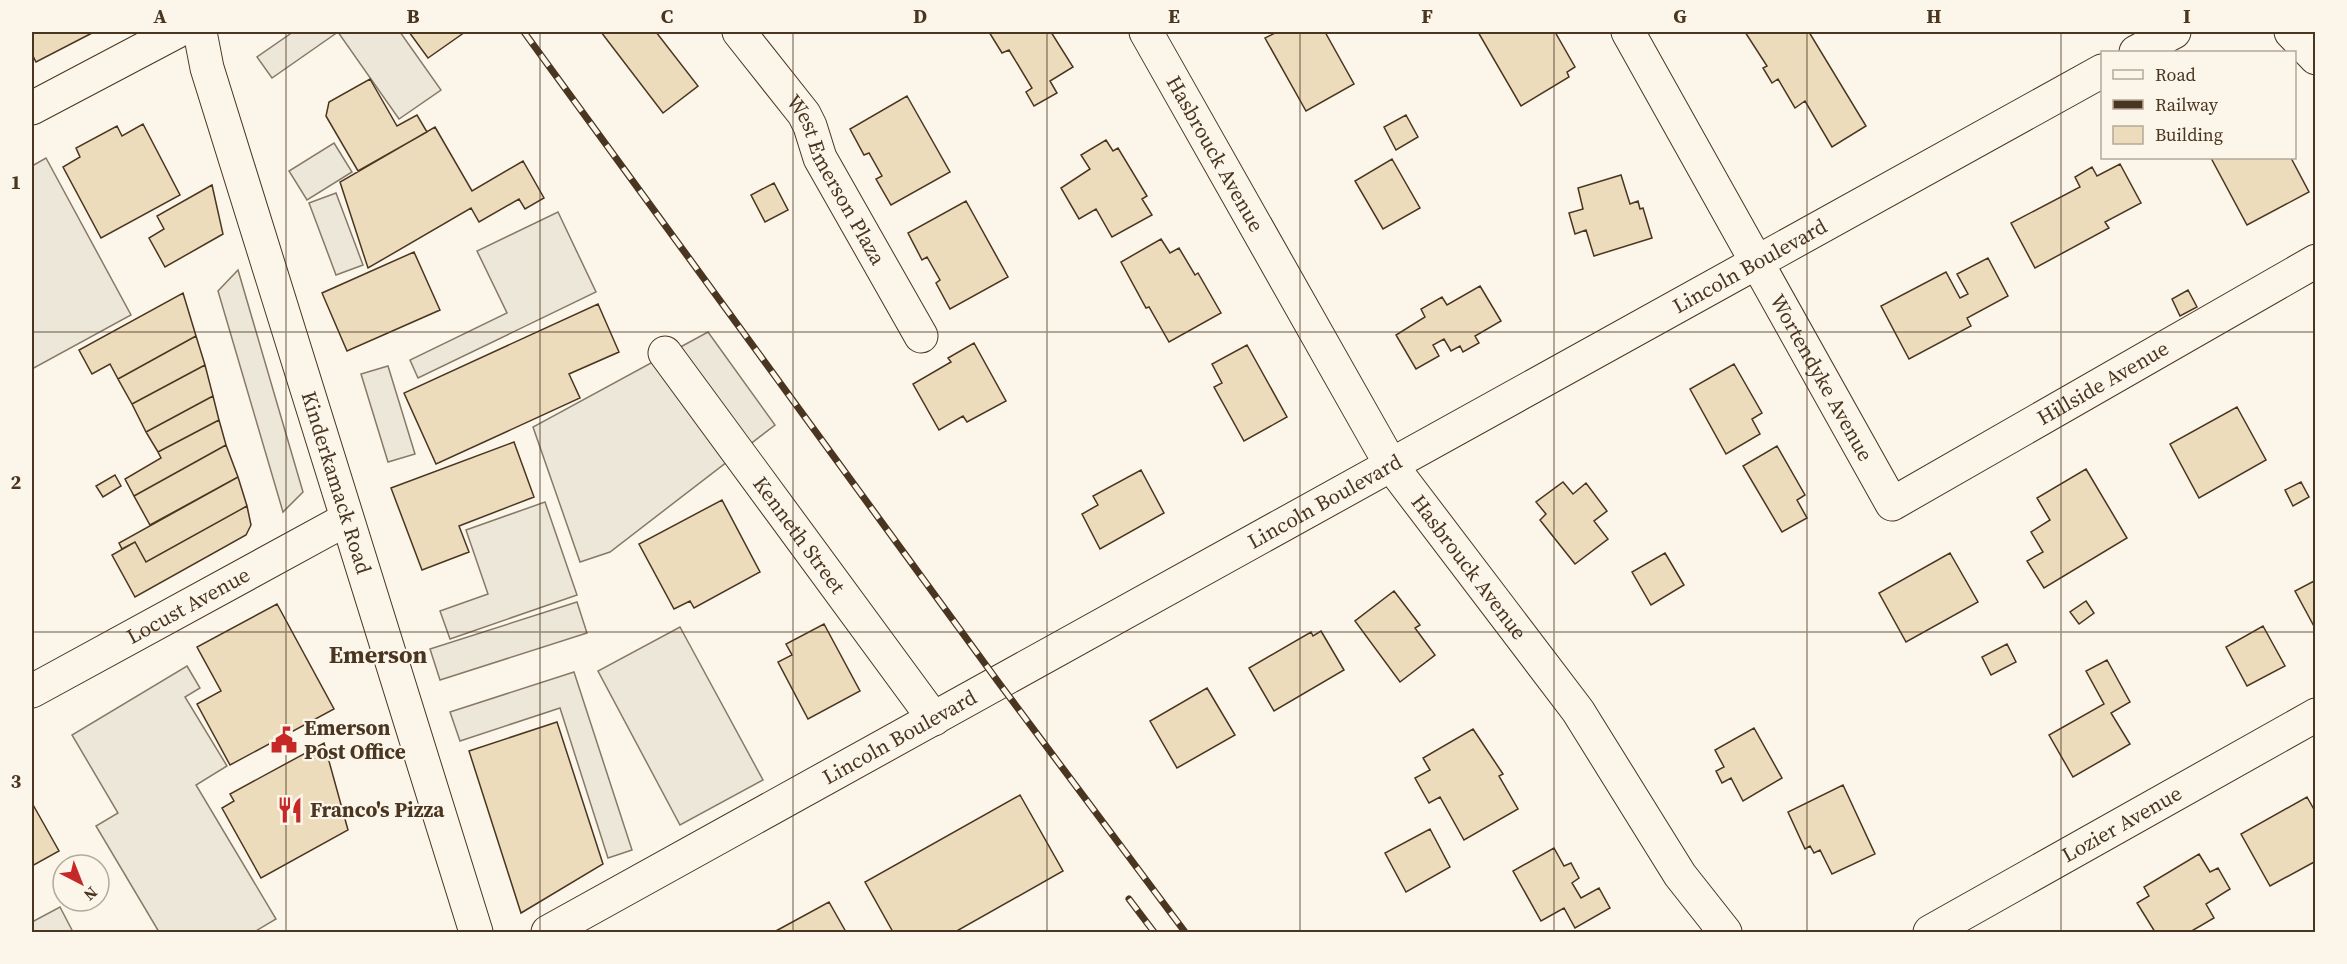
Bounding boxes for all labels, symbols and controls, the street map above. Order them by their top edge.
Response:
text: A [153,2,167,30]
text: B [406,2,420,30]
text: C [661,2,673,30]
text: D [913,2,927,30]
text: E [1168,2,1180,30]
text: F [1421,2,1433,30]
text: G [1673,2,1687,30]
text: H [1926,2,1942,30]
text: I [2183,2,2191,30]
legend [2101,51,2296,159]
text: Road [2155,62,2196,87]
street label: Hasbrouck Avenue [1160,70,1271,237]
street label: West Emerson Plaza [780,88,893,270]
text: Railway [2155,92,2219,117]
text: Building [2155,122,2223,147]
text: 1 [11,168,21,196]
street label: Lincoln Boulevard [1667,211,1832,320]
street label: Wortendyke Avenue [1763,288,1880,466]
street label: Hillside Avenue [2032,333,2174,432]
street label: Kinderkamack Road [294,387,379,578]
street label: Lincoln Boulevard [1242,447,1407,556]
text: 2 [11,468,22,496]
street label: Kenneth Street [746,470,852,600]
street label: Hasbrouck Avenue [1405,488,1534,646]
street label: Locust Avenue [121,560,255,651]
district label: Emerson [329,638,428,671]
street label: Lincoln Boulevard [817,682,982,791]
place label: Emerson Post Office [304,713,406,766]
public building icon: Emerson Post Office [269,725,299,755]
text: 3 [11,767,22,795]
street label: Lozier Avenue [2056,778,2187,869]
restaurant icon: Franco's Pizza [275,795,305,825]
place label: Franco's Pizza [310,795,445,824]
north arrow [51,853,111,913]
text: N [79,882,103,906]

